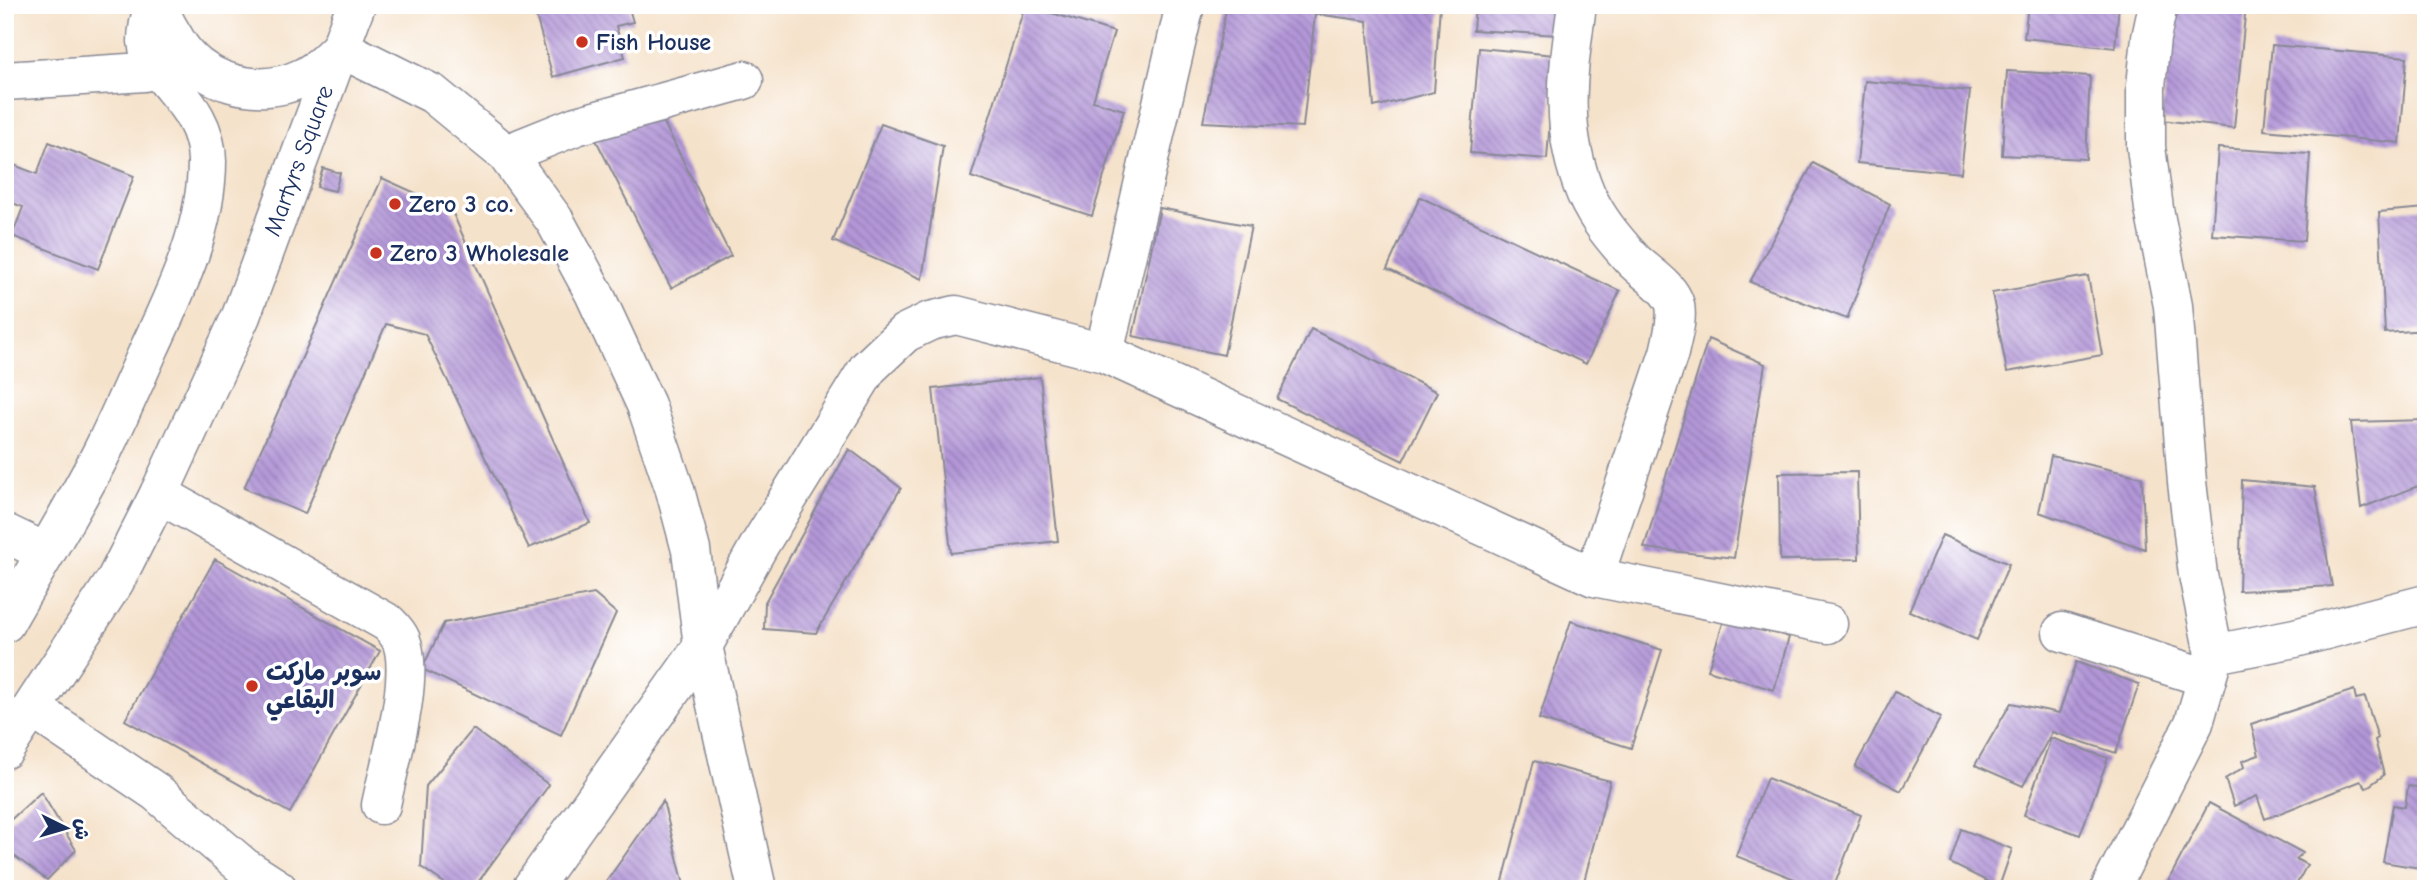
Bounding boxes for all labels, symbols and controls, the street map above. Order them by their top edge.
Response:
place label: Fish House [596,28,711,56]
marker: Fish House [574,34,590,50]
street label: Martyrs Square [258,81,339,240]
place label: Zero 3 co. [409,190,513,218]
marker: Zero 3 co. [387,196,403,212]
place label: Zero 3 Wholesale [390,239,569,267]
marker: Zero 3 Wholesale [368,245,384,261]
place label: سوبر ماركت البقاعي [266,658,381,721]
marker: سوبر ماركت البقاعي [244,678,260,694]
north arrow [32,792,102,862]
text: ش [70,818,94,841]

